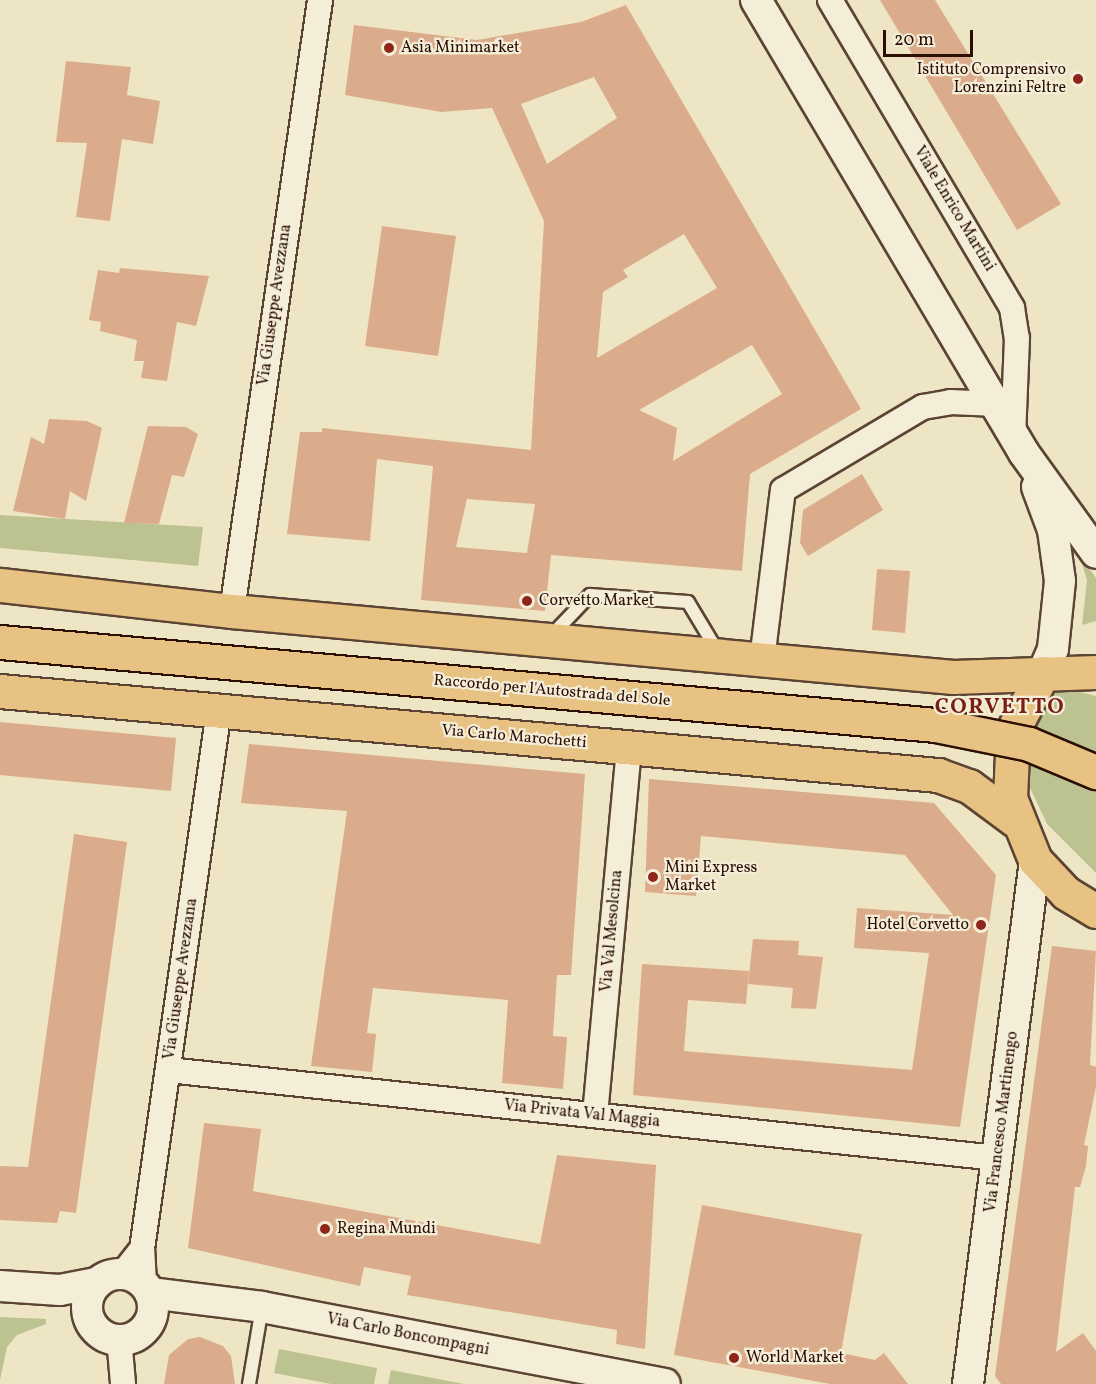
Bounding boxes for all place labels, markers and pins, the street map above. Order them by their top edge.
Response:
place label: Asia Minimarket [401,38,520,58]
marker: Asia Minimarket [382,41,396,55]
place label: Istituto Comprensivo Lorenzini Feltre [917,60,1066,98]
marker: Istituto Comprensivo Lorenzini Feltre [1071,72,1085,86]
place label: Corvetto Market [539,591,654,611]
marker: Corvetto Market [520,594,534,608]
place label: Mini Express Market [665,858,757,896]
marker: Mini Express Market [646,870,660,884]
place label: Hotel Corvetto [866,915,969,935]
marker: Hotel Corvetto [974,918,988,932]
place label: Regina Mundi [337,1219,436,1239]
marker: Regina Mundi [318,1222,332,1236]
place label: World Market [746,1348,844,1368]
marker: World Market [727,1351,741,1365]

